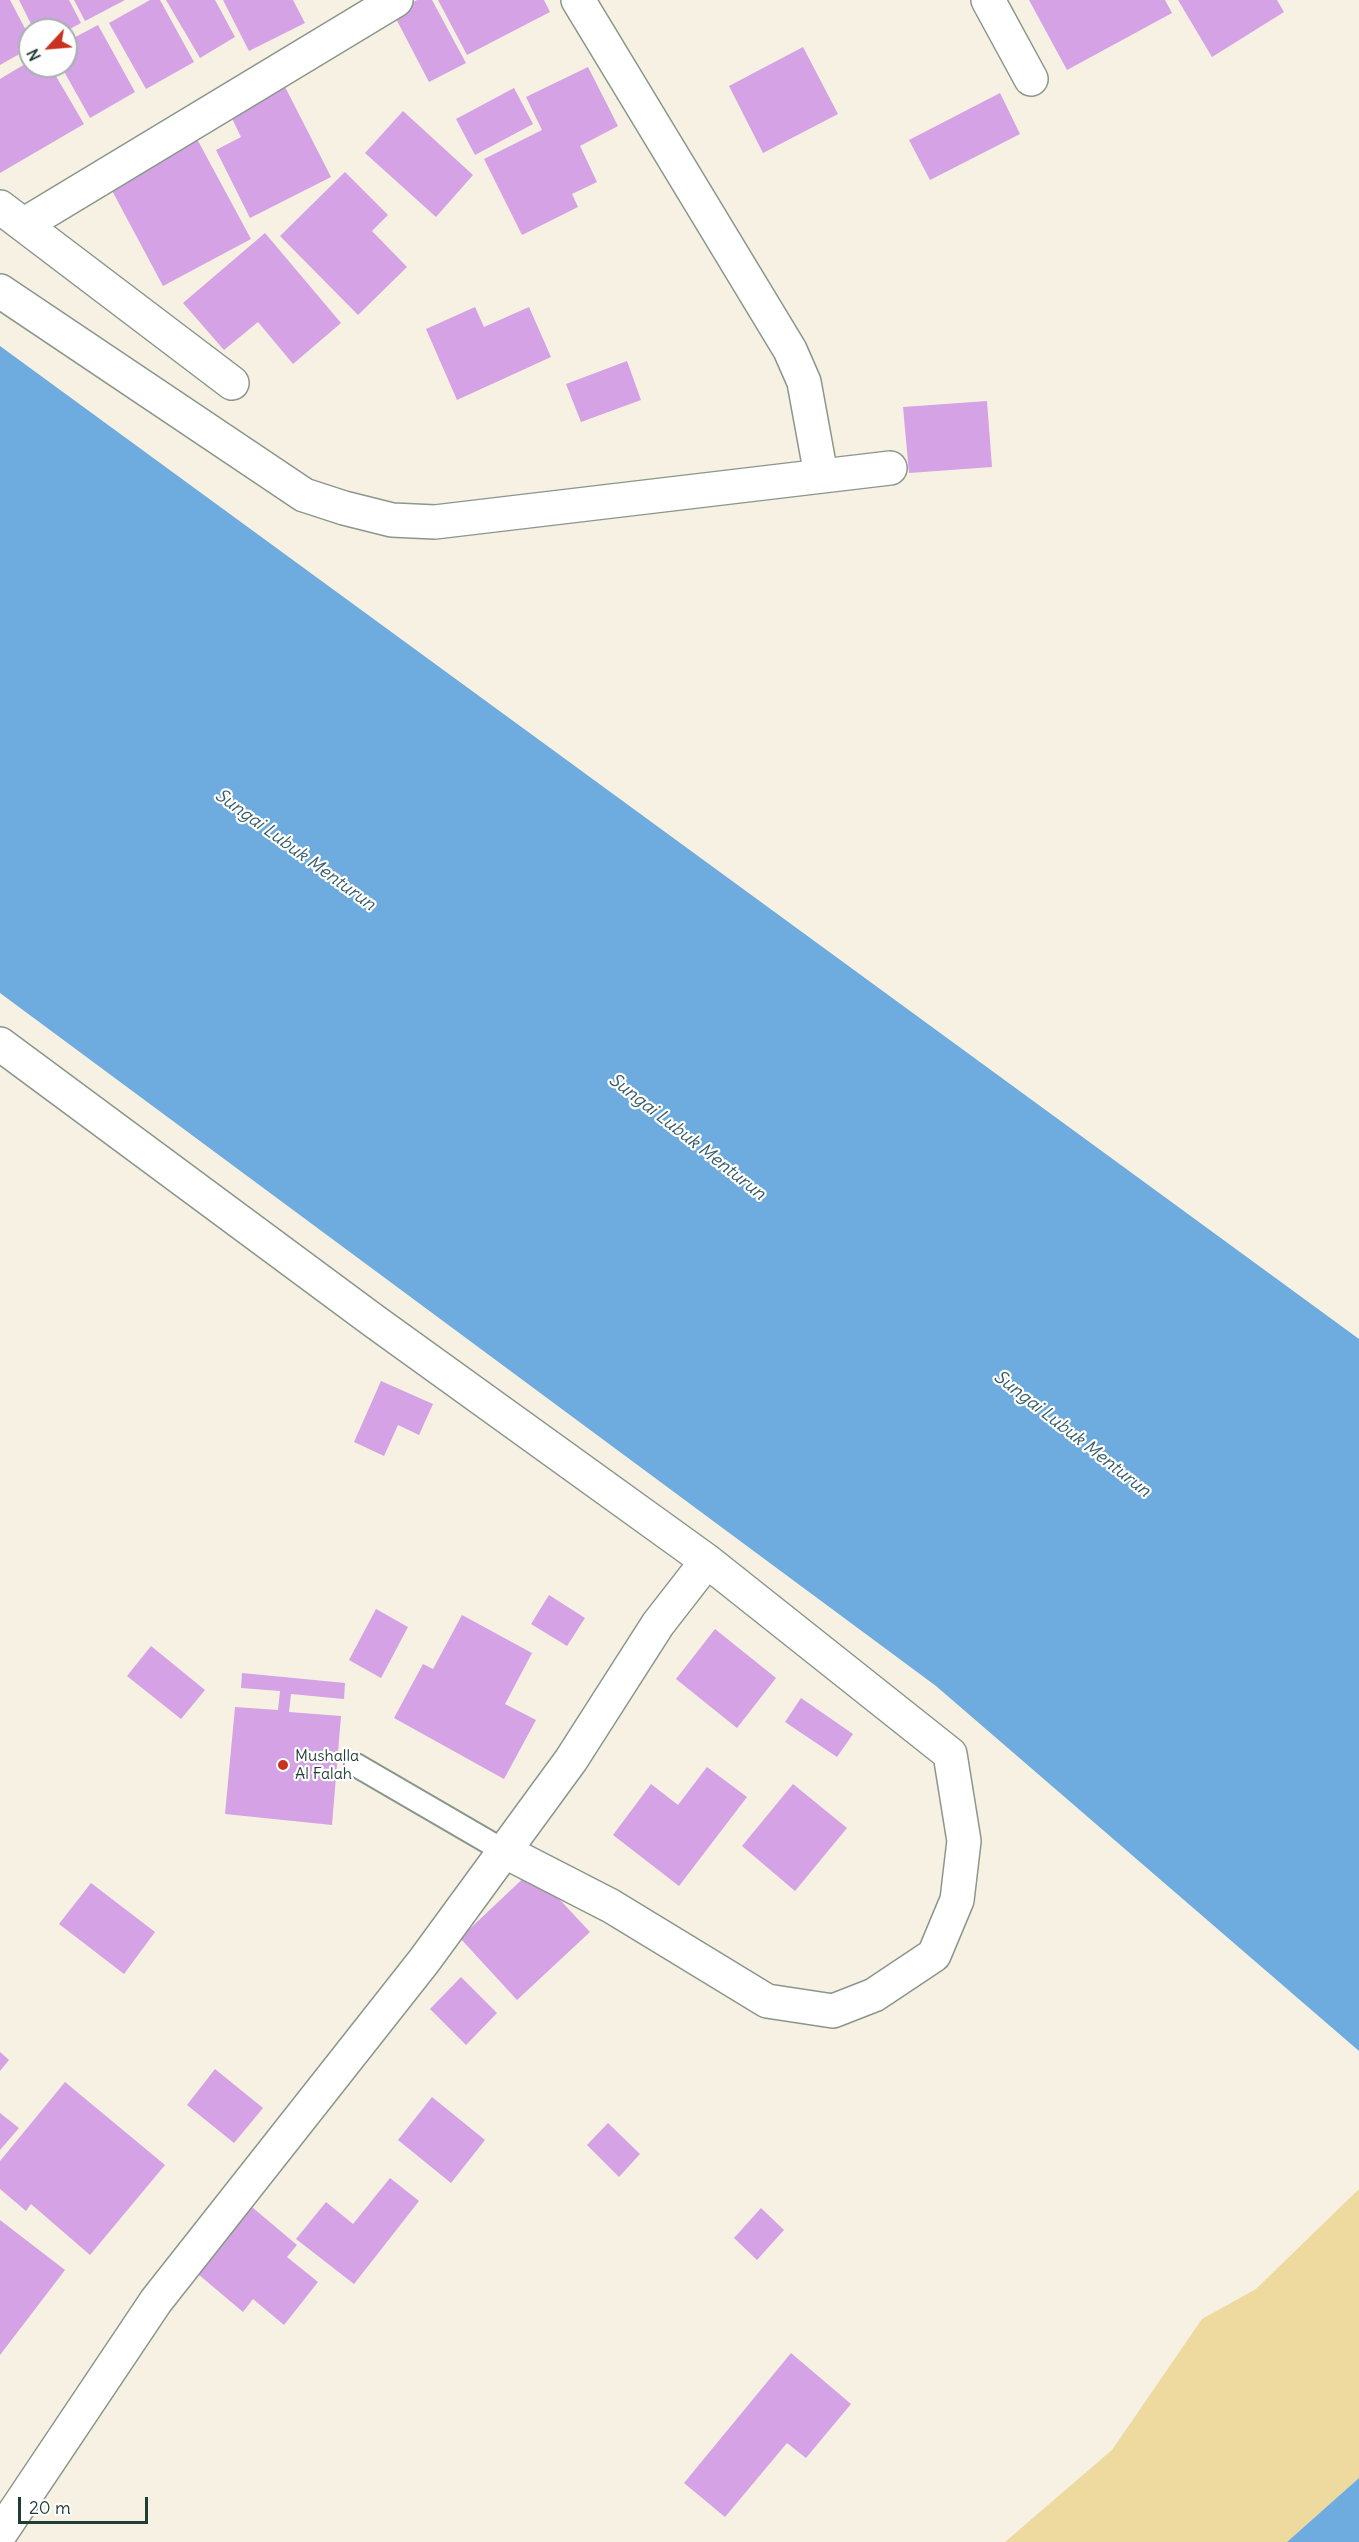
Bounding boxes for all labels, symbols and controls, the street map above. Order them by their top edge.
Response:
north arrow [18,18,78,78]
text: N [22,46,45,64]
water label: Sungai Lubuk Menturun [211,785,379,915]
water label: Sungai Lubuk Menturun [604,1069,770,1205]
water label: Sungai Lubuk Menturun [989,1366,1155,1502]
place label: Mushalla Al Falah [295,1746,359,1784]
marker: Mushalla Al Falah [276,1758,290,1772]
scale bar [21,2485,152,2523]
text: 20 m [29,2496,71,2519]

